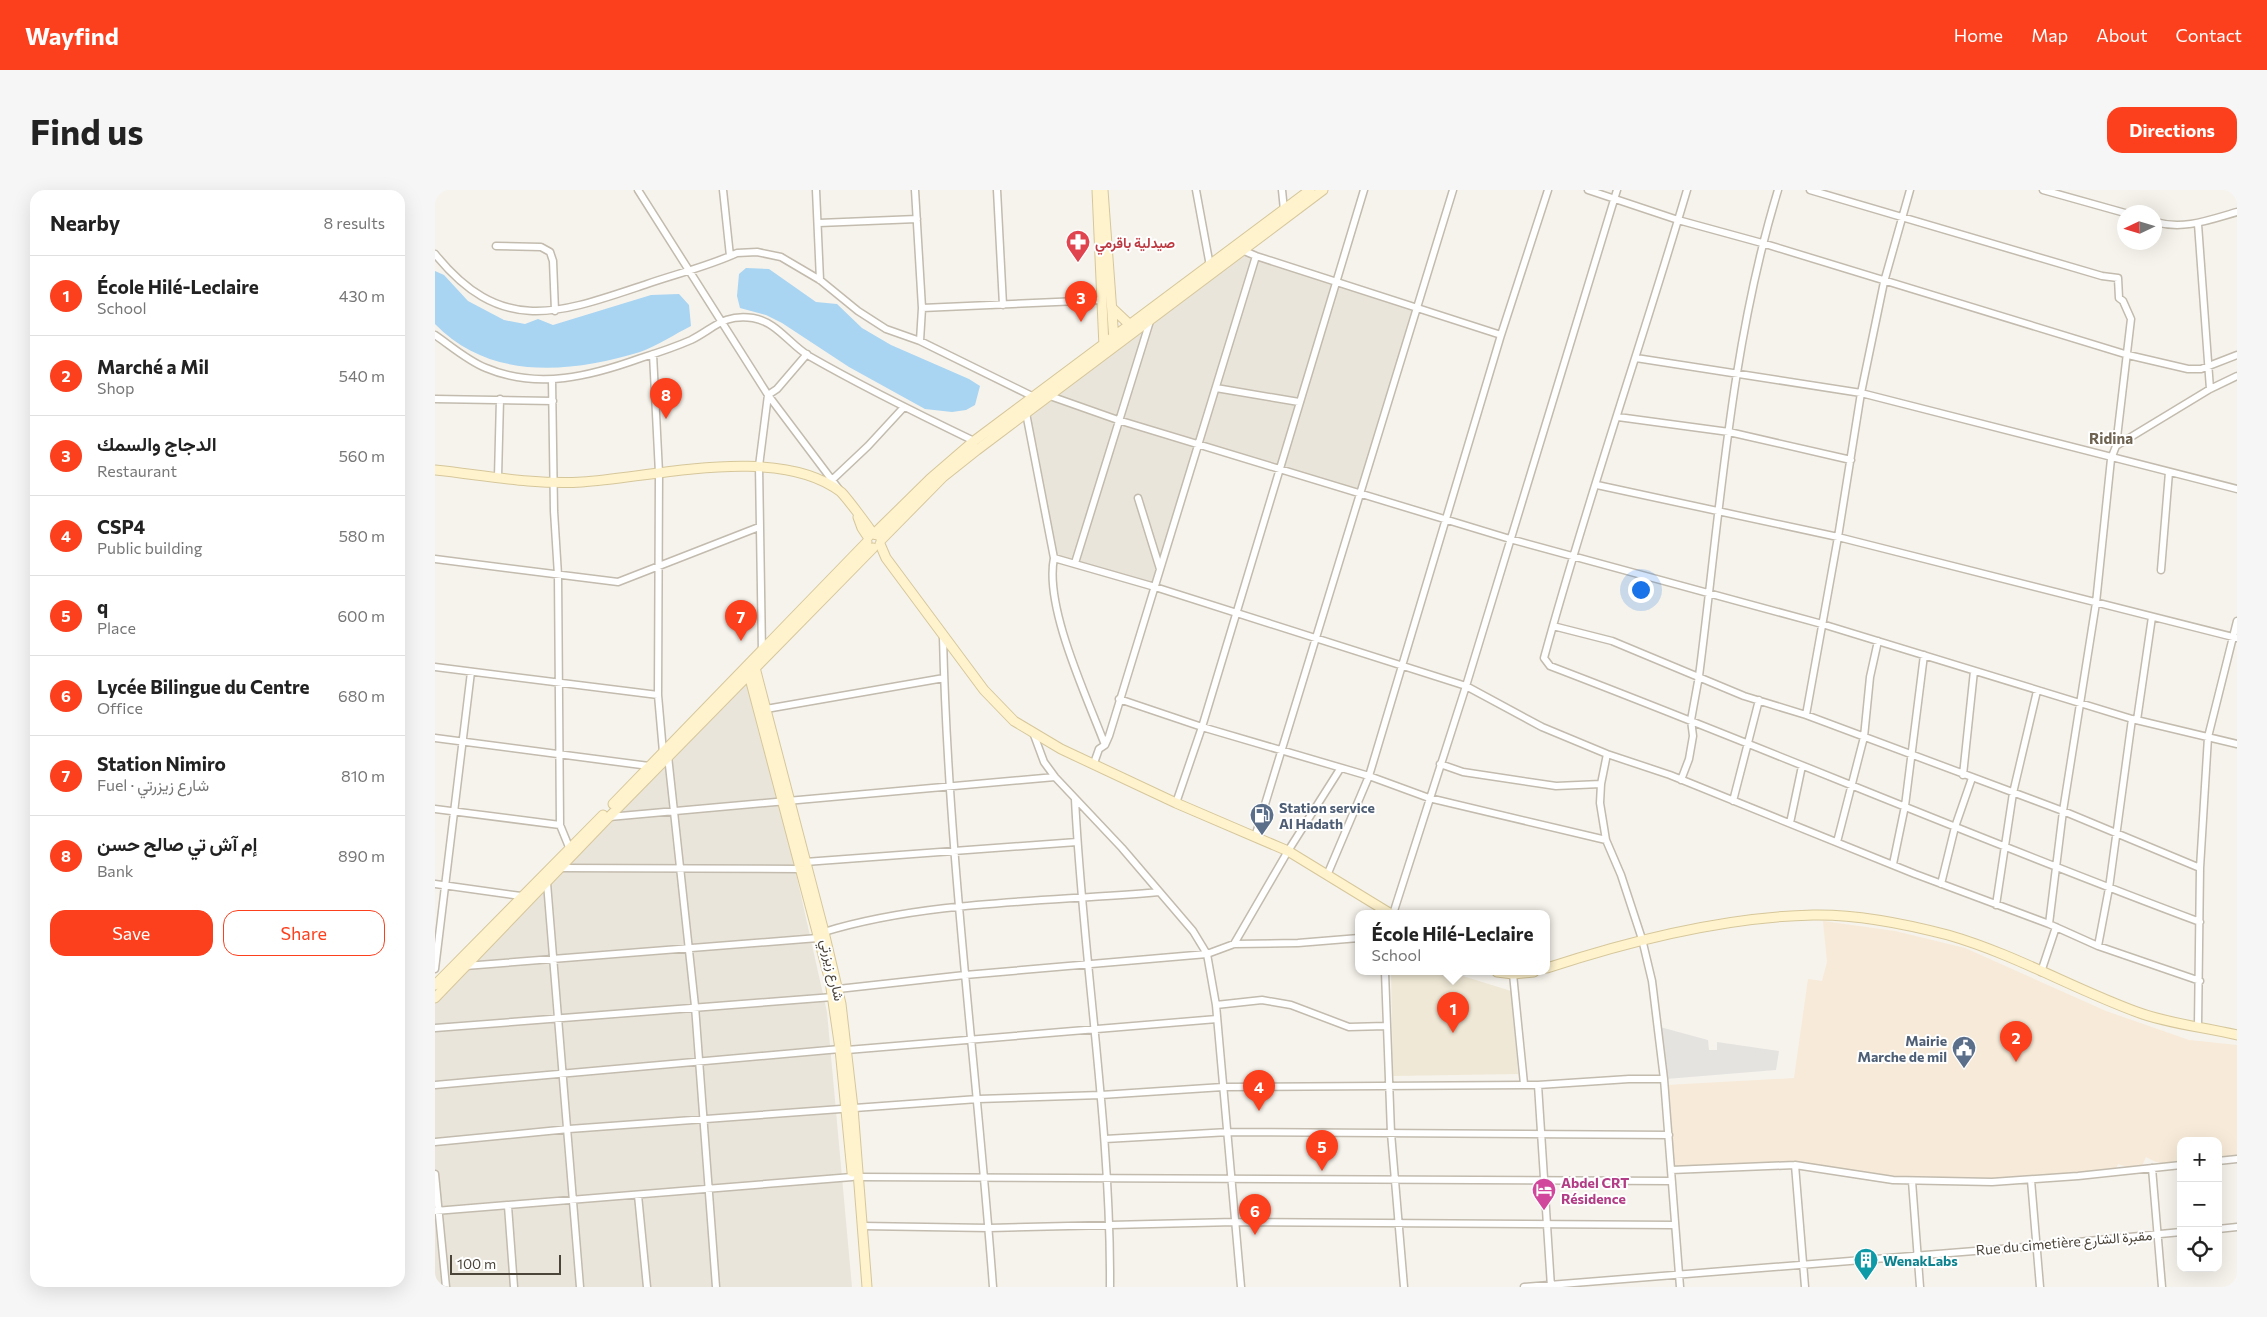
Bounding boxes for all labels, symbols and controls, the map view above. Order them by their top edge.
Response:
text: Wayfind [25,21,119,50]
text: Home [1954,24,2003,46]
text: Map [2031,24,2068,46]
text: About [2096,24,2148,46]
text: Contact [2176,24,2242,46]
button: Directions [2107,107,2237,153]
text: Find us [30,109,144,152]
north arrow [2117,205,2162,250]
text: Nearby [50,210,120,235]
text: 8 results [324,213,385,232]
pharmacy icon: صيدلية باقرمي [1065,229,1091,263]
place label: صيدلية باقرمي [1095,234,1175,255]
text: École Hilé-Leclaire [97,275,259,298]
pin: 3 [1065,281,1097,322]
text: 1 [62,286,70,305]
text: 430 m [339,286,385,305]
text: School [97,298,147,317]
text: Marché a Mil [97,355,209,378]
text: 2 [61,366,71,385]
text: 540 m [339,366,385,385]
text: Shop [97,378,135,397]
pin: 8 [650,378,682,419]
district label: Ridina [2089,429,2133,447]
text: الدجاج والسمك [97,432,217,455]
text: 3 [61,446,71,465]
text: 560 m [339,446,385,465]
text: Restaurant [97,461,177,480]
text: CSP4 [97,515,145,538]
text: 4 [61,526,71,545]
text: 580 m [339,526,385,545]
text: Public building [97,538,202,557]
your location [1628,577,1654,603]
text: q [97,595,108,618]
pin: 7 [725,600,757,641]
text: 5 [61,606,71,625]
text: 600 m [337,606,385,625]
text: Place [97,618,136,637]
text: Lycée Bilingue du Centre [97,675,310,698]
text: 6 [61,686,71,705]
text: 680 m [338,686,385,705]
text: Office [97,698,143,717]
text: Station Nimiro [97,752,226,775]
text: 7 [62,766,70,785]
text: 810 m [341,766,385,785]
text: Fuel · شارع زيزرتي [97,775,209,794]
place label: Station service Al Hadath [1279,799,1375,832]
fuel station icon: Station service Al Hadath [1249,802,1275,836]
text: إم آش تي صالح حسن [97,832,258,855]
text: 8 [61,846,71,865]
text: 890 m [338,846,385,865]
text: Bank [97,861,134,880]
button: Save [50,910,213,956]
button: Share [223,910,385,956]
popup [1355,910,1550,975]
text: École Hilé-Leclaire [1372,922,1533,945]
street label: شارع زيزرتي [814,937,848,1003]
text: School [1372,945,1421,964]
pin: 1 [1437,992,1469,1033]
pin: 2 [2000,1021,2032,1062]
place label: Mairie Marche de mil [1858,1032,1947,1065]
public building icon: Mairie Marche de mil [1951,1035,1977,1069]
pin: 4 [1243,1070,1275,1111]
pin: 5 [1306,1130,1338,1171]
map controls [2177,1137,2222,1272]
button: + [2177,1137,2222,1182]
place label: Abdel CRT Résidence [1561,1174,1629,1207]
hotel icon: Abdel CRT Résidence [1531,1177,1557,1211]
button: − [2177,1182,2222,1227]
pin: 6 [1239,1194,1271,1235]
street label: Rue du cimetière مقبرة الشارع [1975,1226,2153,1261]
button: locate [2177,1227,2222,1272]
building icon: WenakLabs [1853,1247,1879,1281]
scale bar [450,1252,561,1275]
place label: WenakLabs [1883,1252,1958,1269]
text: 100 m [457,1255,496,1272]

